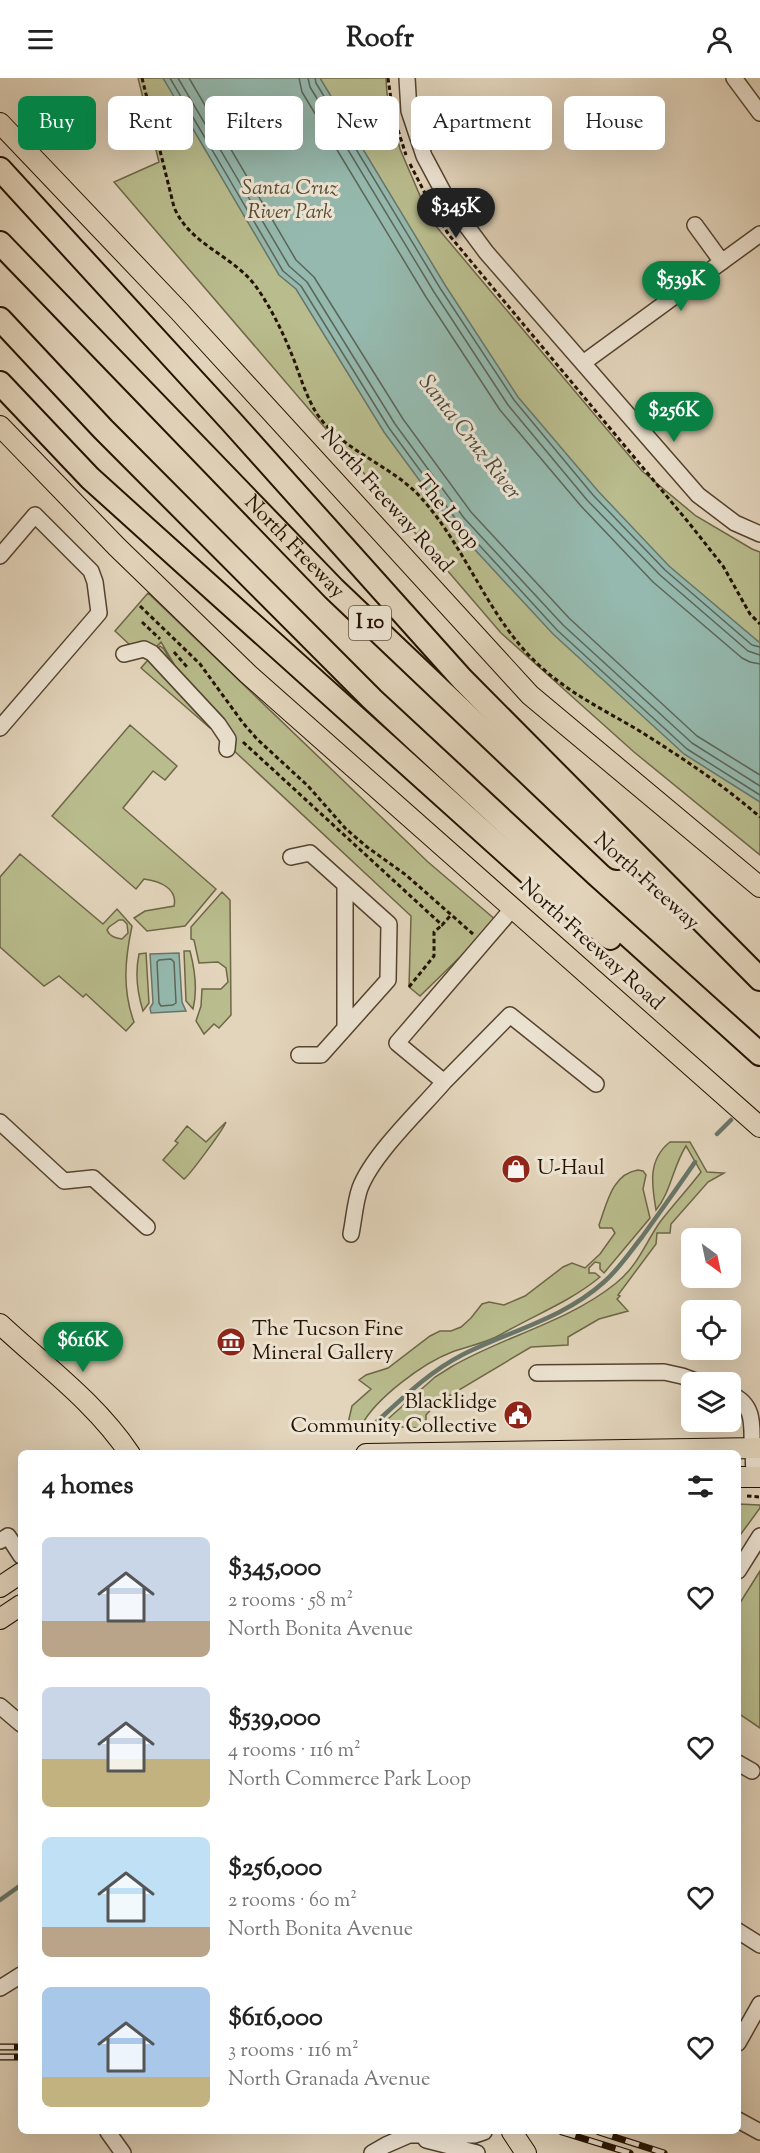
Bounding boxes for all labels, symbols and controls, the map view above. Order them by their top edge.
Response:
text: Roofr [346,20,414,59]
icon: menu [24,23,57,56]
icon: person [703,23,736,56]
chip: Buy [18,96,96,150]
chip: Rent [108,96,193,150]
chip: Filters [205,96,303,150]
chip: New [315,96,399,150]
chip: Apartment [411,96,552,150]
chip: House [564,96,665,150]
park label: Santa Cruz River Park [242,174,339,228]
pin: $345K [414,188,498,239]
text: $345K [431,193,481,222]
pin: $539K [639,261,723,312]
text: $539K [656,266,706,295]
water label: Santa Cruz River [410,369,528,508]
pin: $256K [632,392,716,443]
text: $256K [648,397,700,426]
street label: North Freeway Road [313,422,459,580]
street label: The Loop [408,469,486,557]
street label: North Freeway [236,489,351,606]
road number: I 10 [349,606,391,640]
street label: North Freeway [586,826,706,938]
street label: North Freeway Road [512,872,670,1018]
shop icon: U-Haul [500,1153,532,1185]
place label: U-Haul [537,1154,605,1184]
north arrow [681,1228,741,1288]
map controls [681,1228,741,1432]
button: locate [681,1300,741,1360]
place label: The Tucson Fine Mineral Gallery [252,1315,404,1369]
pin: $616K [41,1322,125,1373]
museum icon: The Tucson Fine Mineral Gallery [215,1326,247,1358]
text: $616K [57,1327,109,1356]
button: layers [681,1372,741,1432]
place label: Blacklidge Community Collective [291,1388,497,1442]
public building icon: Blacklidge Community Collective [502,1399,534,1431]
text: 4 homes [42,1468,133,1505]
icon: filters [684,1470,717,1503]
text: $345,000 [228,1550,321,1587]
icon: home [90,1561,162,1633]
icon: heart [684,1581,717,1614]
text: 2 rooms · 58 m² [228,1587,353,1616]
text: North Bonita Avenue [228,1616,413,1645]
text: $539,000 [228,1700,321,1737]
icon: home [90,1711,162,1783]
icon: heart [684,1731,717,1764]
text: 4 rooms · 116 m² [228,1737,361,1766]
text: North Commerce Park Loop [228,1766,471,1795]
text: $256,000 [228,1850,322,1887]
icon: home [90,1861,162,1933]
icon: heart [684,1881,717,1914]
text: 2 rooms · 60 m² [228,1887,357,1916]
text: North Bonita Avenue [228,1916,413,1945]
text: $616,000 [228,2000,323,2037]
icon: home [90,2011,162,2083]
icon: heart [684,2031,717,2064]
text: 3 rooms · 116 m² [228,2037,359,2066]
text: North Granada Avenue [228,2066,430,2095]

